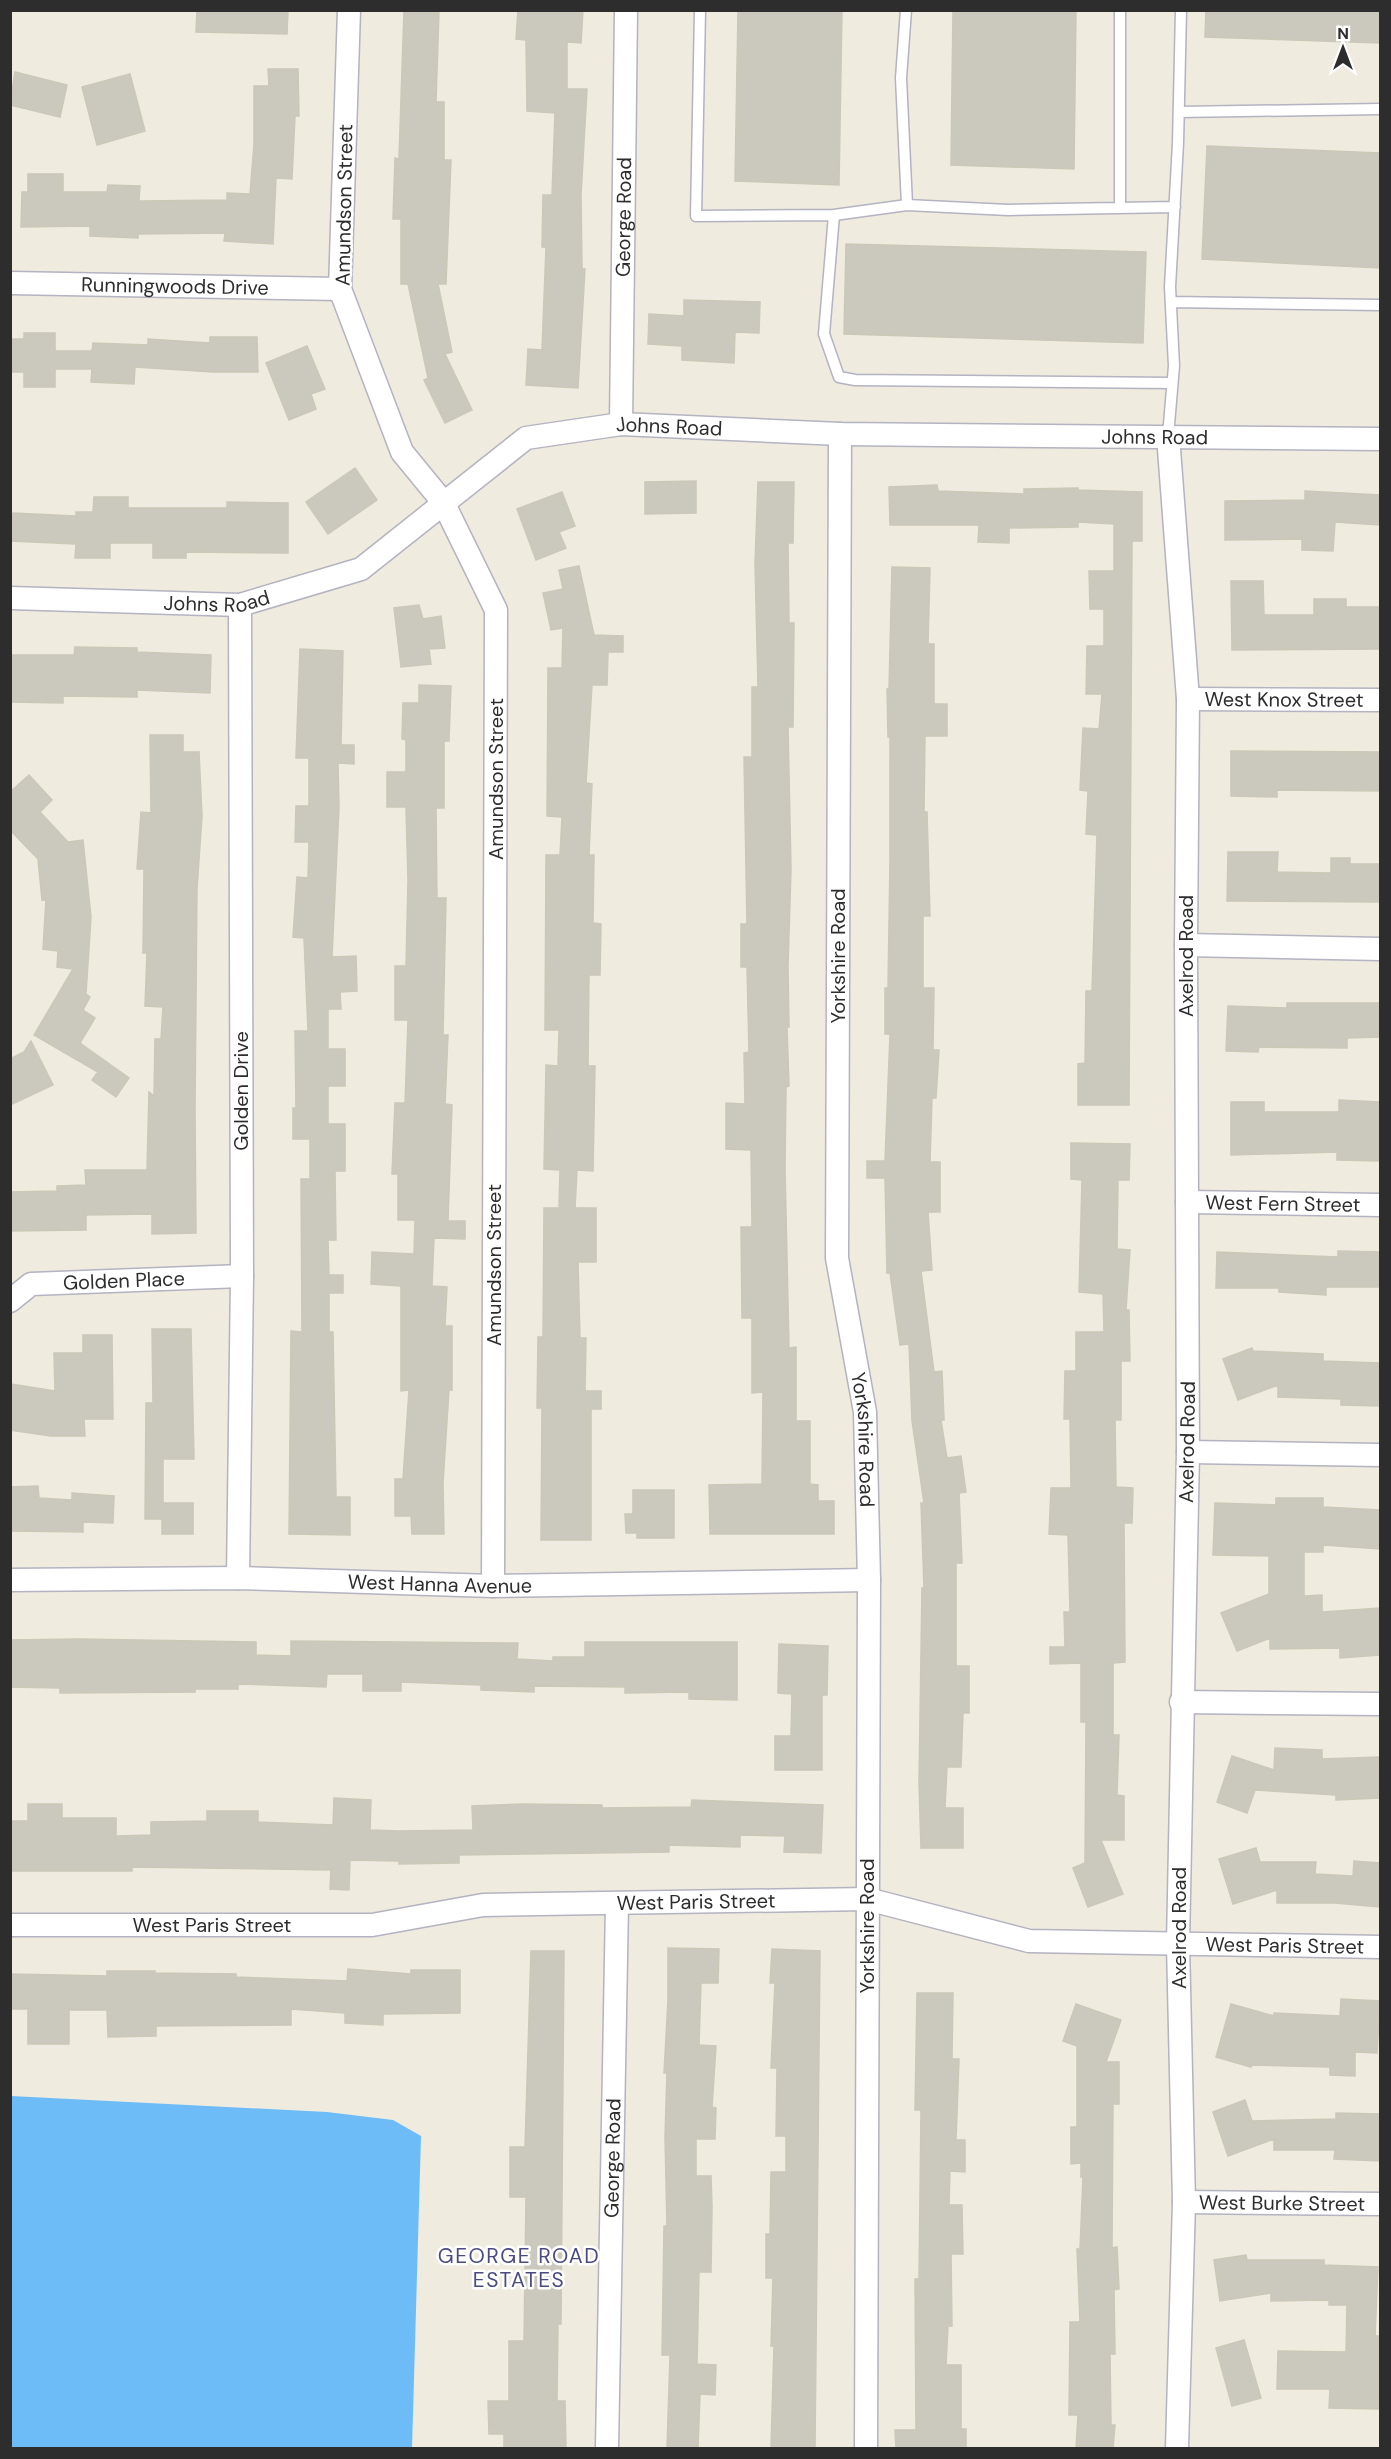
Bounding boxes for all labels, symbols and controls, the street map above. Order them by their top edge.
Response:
north arrow [1313,18,1373,78]
text: N [1337,23,1349,44]
street label: Amundson Street [330,124,358,286]
street label: George Road [610,157,637,277]
street label: Runningwoods Drive [81,271,269,301]
street label: Johns Road [614,410,723,442]
street label: Johns Road [1101,423,1208,450]
street label: Johns Road [163,584,273,619]
street label: West Knox Street [1204,686,1364,713]
street label: Amundson Street [483,698,509,860]
street label: Yorkshire Road [825,888,851,1024]
street label: Axelrod Road [1173,895,1199,1017]
street label: Golden Drive [228,1031,254,1151]
street label: Amundson Street [481,1184,507,1346]
street label: West Fern Street [1205,1189,1361,1218]
street label: Golden Place [62,1265,185,1296]
street label: Yorkshire Road [845,1370,880,1507]
street label: Axelrod Road [1173,1381,1201,1503]
street label: West Hanna Avenue [347,1568,532,1599]
street label: Yorkshire Road [854,1858,880,1994]
street label: Axelrod Road [1166,1867,1192,1989]
street label: West Paris Street [617,1887,776,1916]
street label: West Paris Street [133,1912,292,1938]
street label: West Paris Street [1205,1931,1365,1960]
street label: George Road [598,2098,626,2218]
street label: West Burke Street [1199,2189,1365,2217]
district label: GEORGE ROAD ESTATES [438,2242,600,2294]

